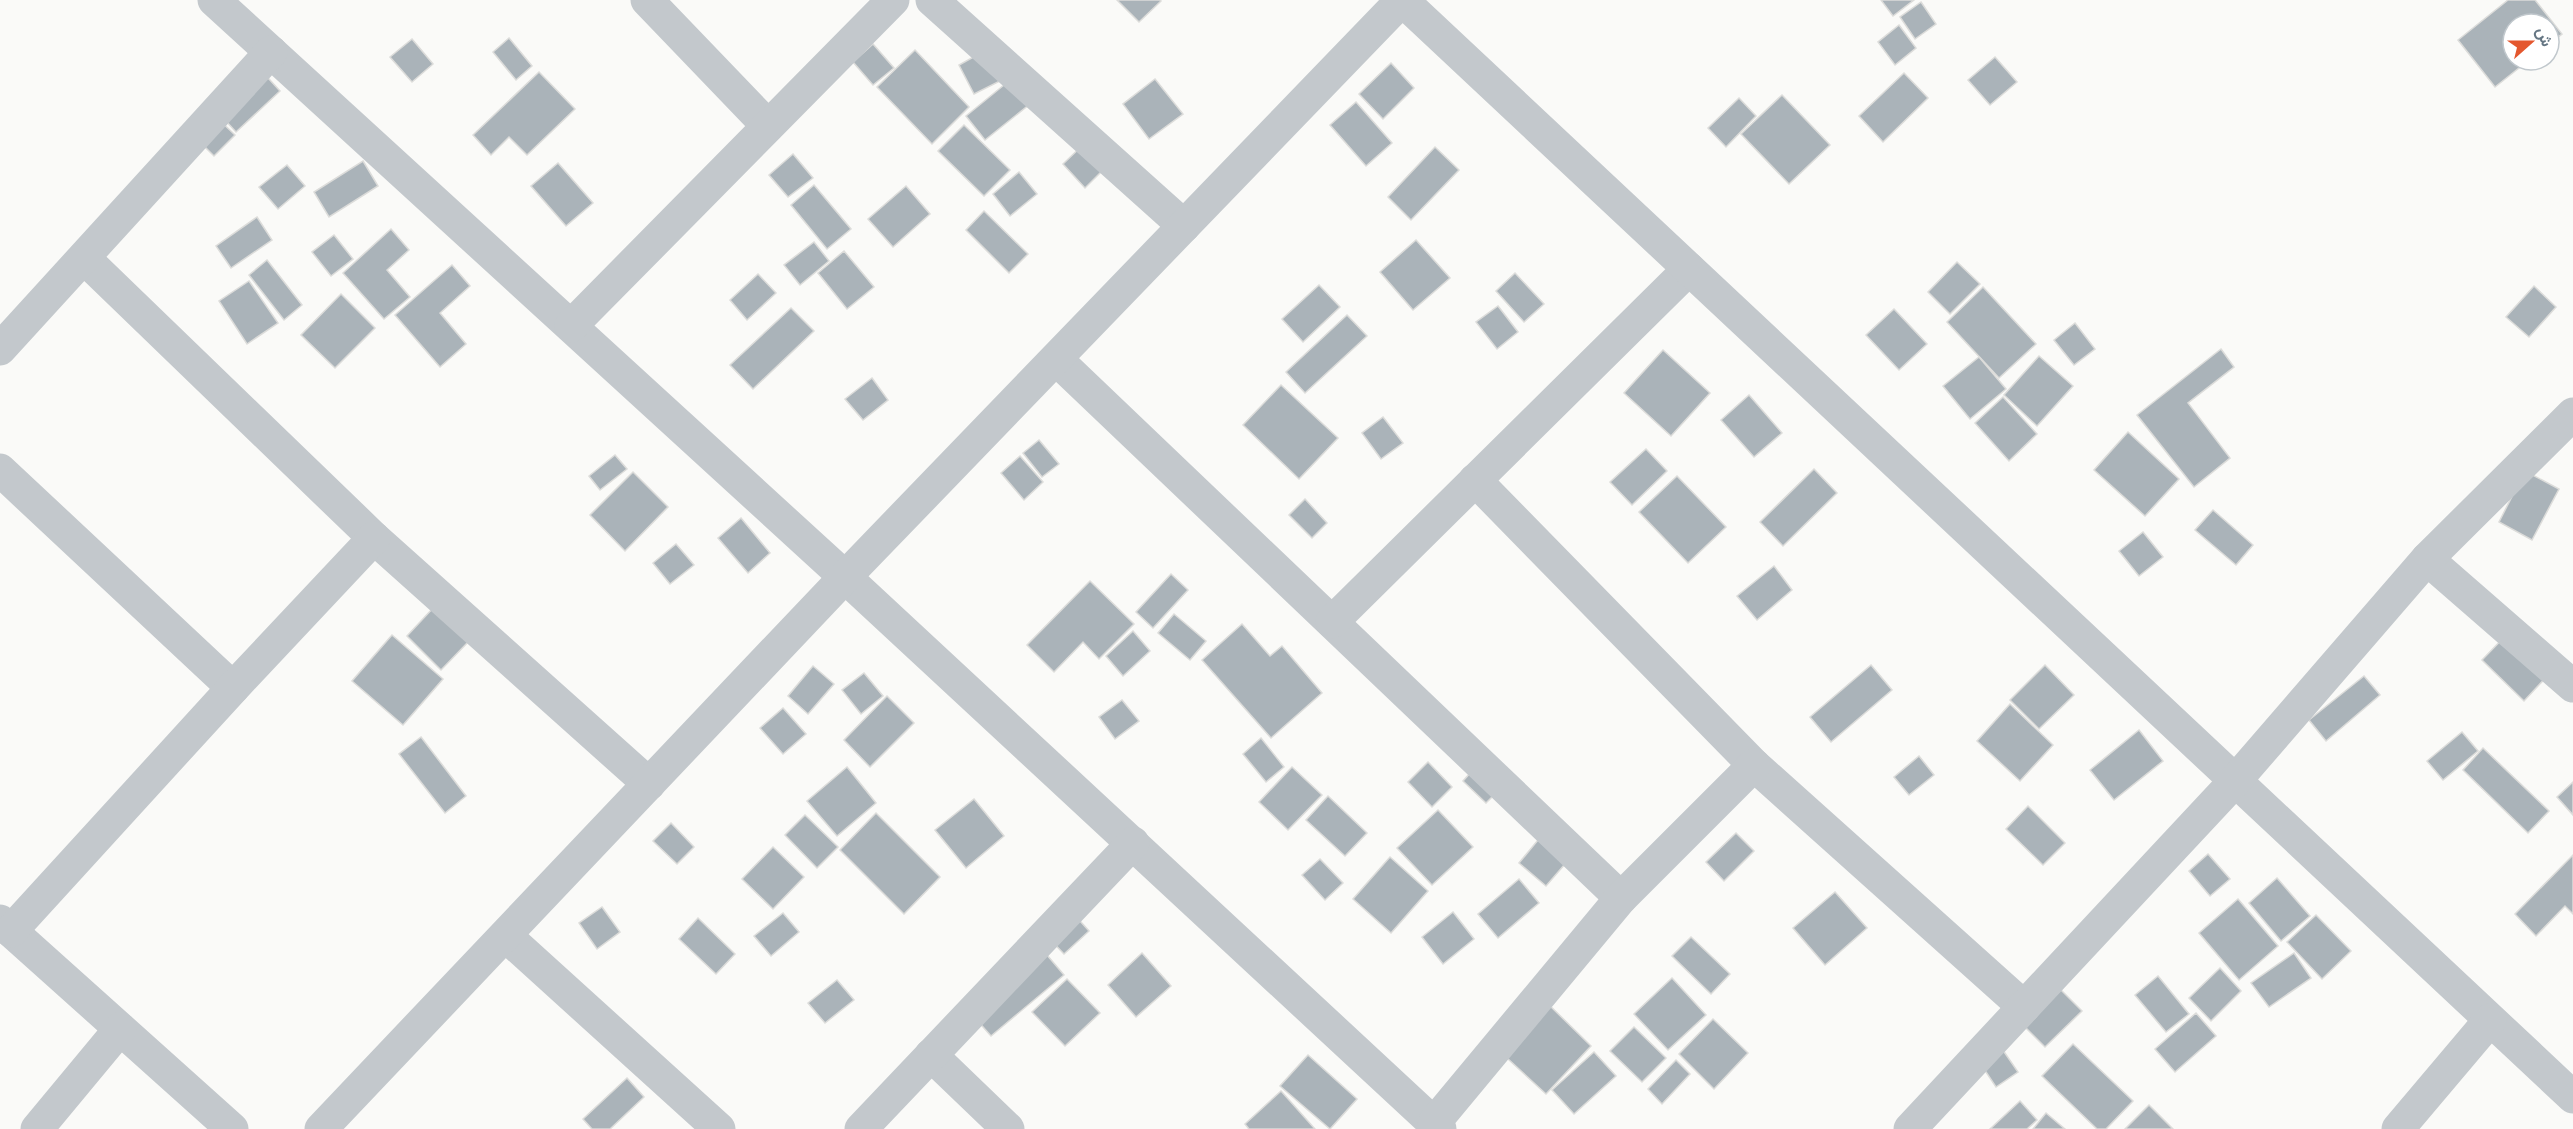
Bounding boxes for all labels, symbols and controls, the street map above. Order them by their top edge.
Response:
north arrow [2501,12,2561,72]
text: ش [2531,24,2557,50]

